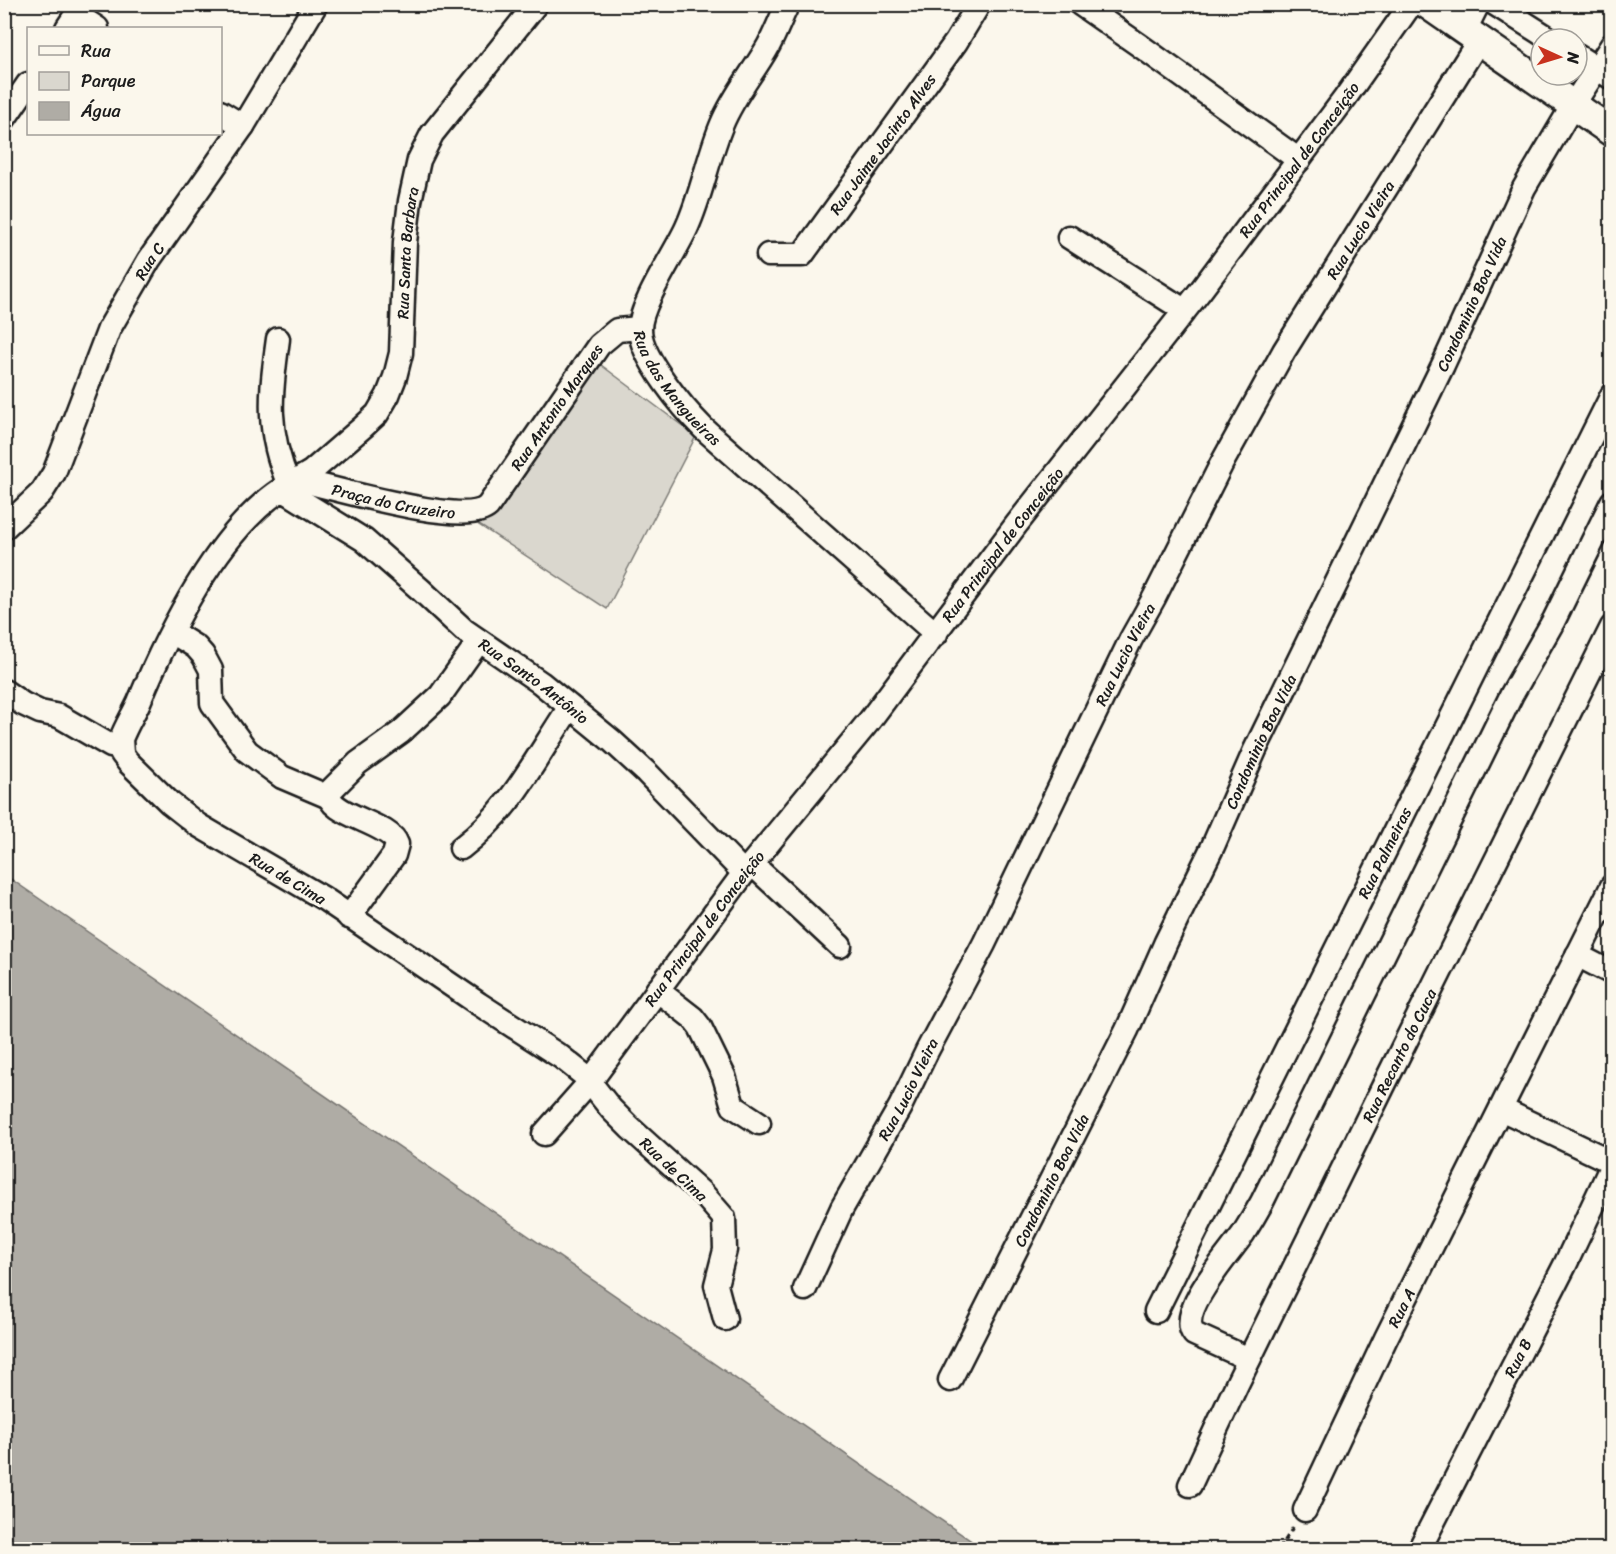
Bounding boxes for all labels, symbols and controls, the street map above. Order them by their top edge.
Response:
legend [27,27,222,135]
north arrow [1529,27,1589,87]
text: Rua [81,35,112,67]
text: N [1559,50,1588,65]
text: Parque [81,65,136,97]
street label: Rua Jaime Jacinto Alves [821,67,944,221]
street label: Rua Principal de Conceição [1231,76,1367,244]
text: Água [80,95,122,127]
street label: Rua Lucio Vieira [1318,175,1403,285]
street label: Rua Santa Barbara [388,184,428,319]
street label: Condominio Boa Vida [1428,231,1515,377]
street label: Rua C [126,236,173,286]
street label: Rua das Mangueiras [625,328,728,453]
street label: Rua Antonio Marques [502,337,611,477]
street label: Rua Principal de Conceição [934,461,1072,629]
street label: Praça do Cruzeiro [329,475,456,527]
street label: Rua Lucio Vieira [1087,598,1164,711]
street label: Rua Santo Antônio [472,630,596,732]
street label: Condominio Boa Vida [1217,669,1305,814]
street label: Rua Palmeiras [1349,801,1420,904]
street label: Rua de Cima [244,844,333,913]
street label: Rua Principal de Conceição [636,844,772,1013]
street label: Rua Recanto do Cuca [1354,982,1445,1127]
street label: Rua Lucio Vieira [870,1032,947,1146]
street label: Condominio Boa Vida [1006,1109,1097,1252]
street label: Rua de Cima [632,1130,716,1210]
street label: Rua A [1379,1283,1424,1333]
street label: Rua B [1496,1333,1540,1383]

